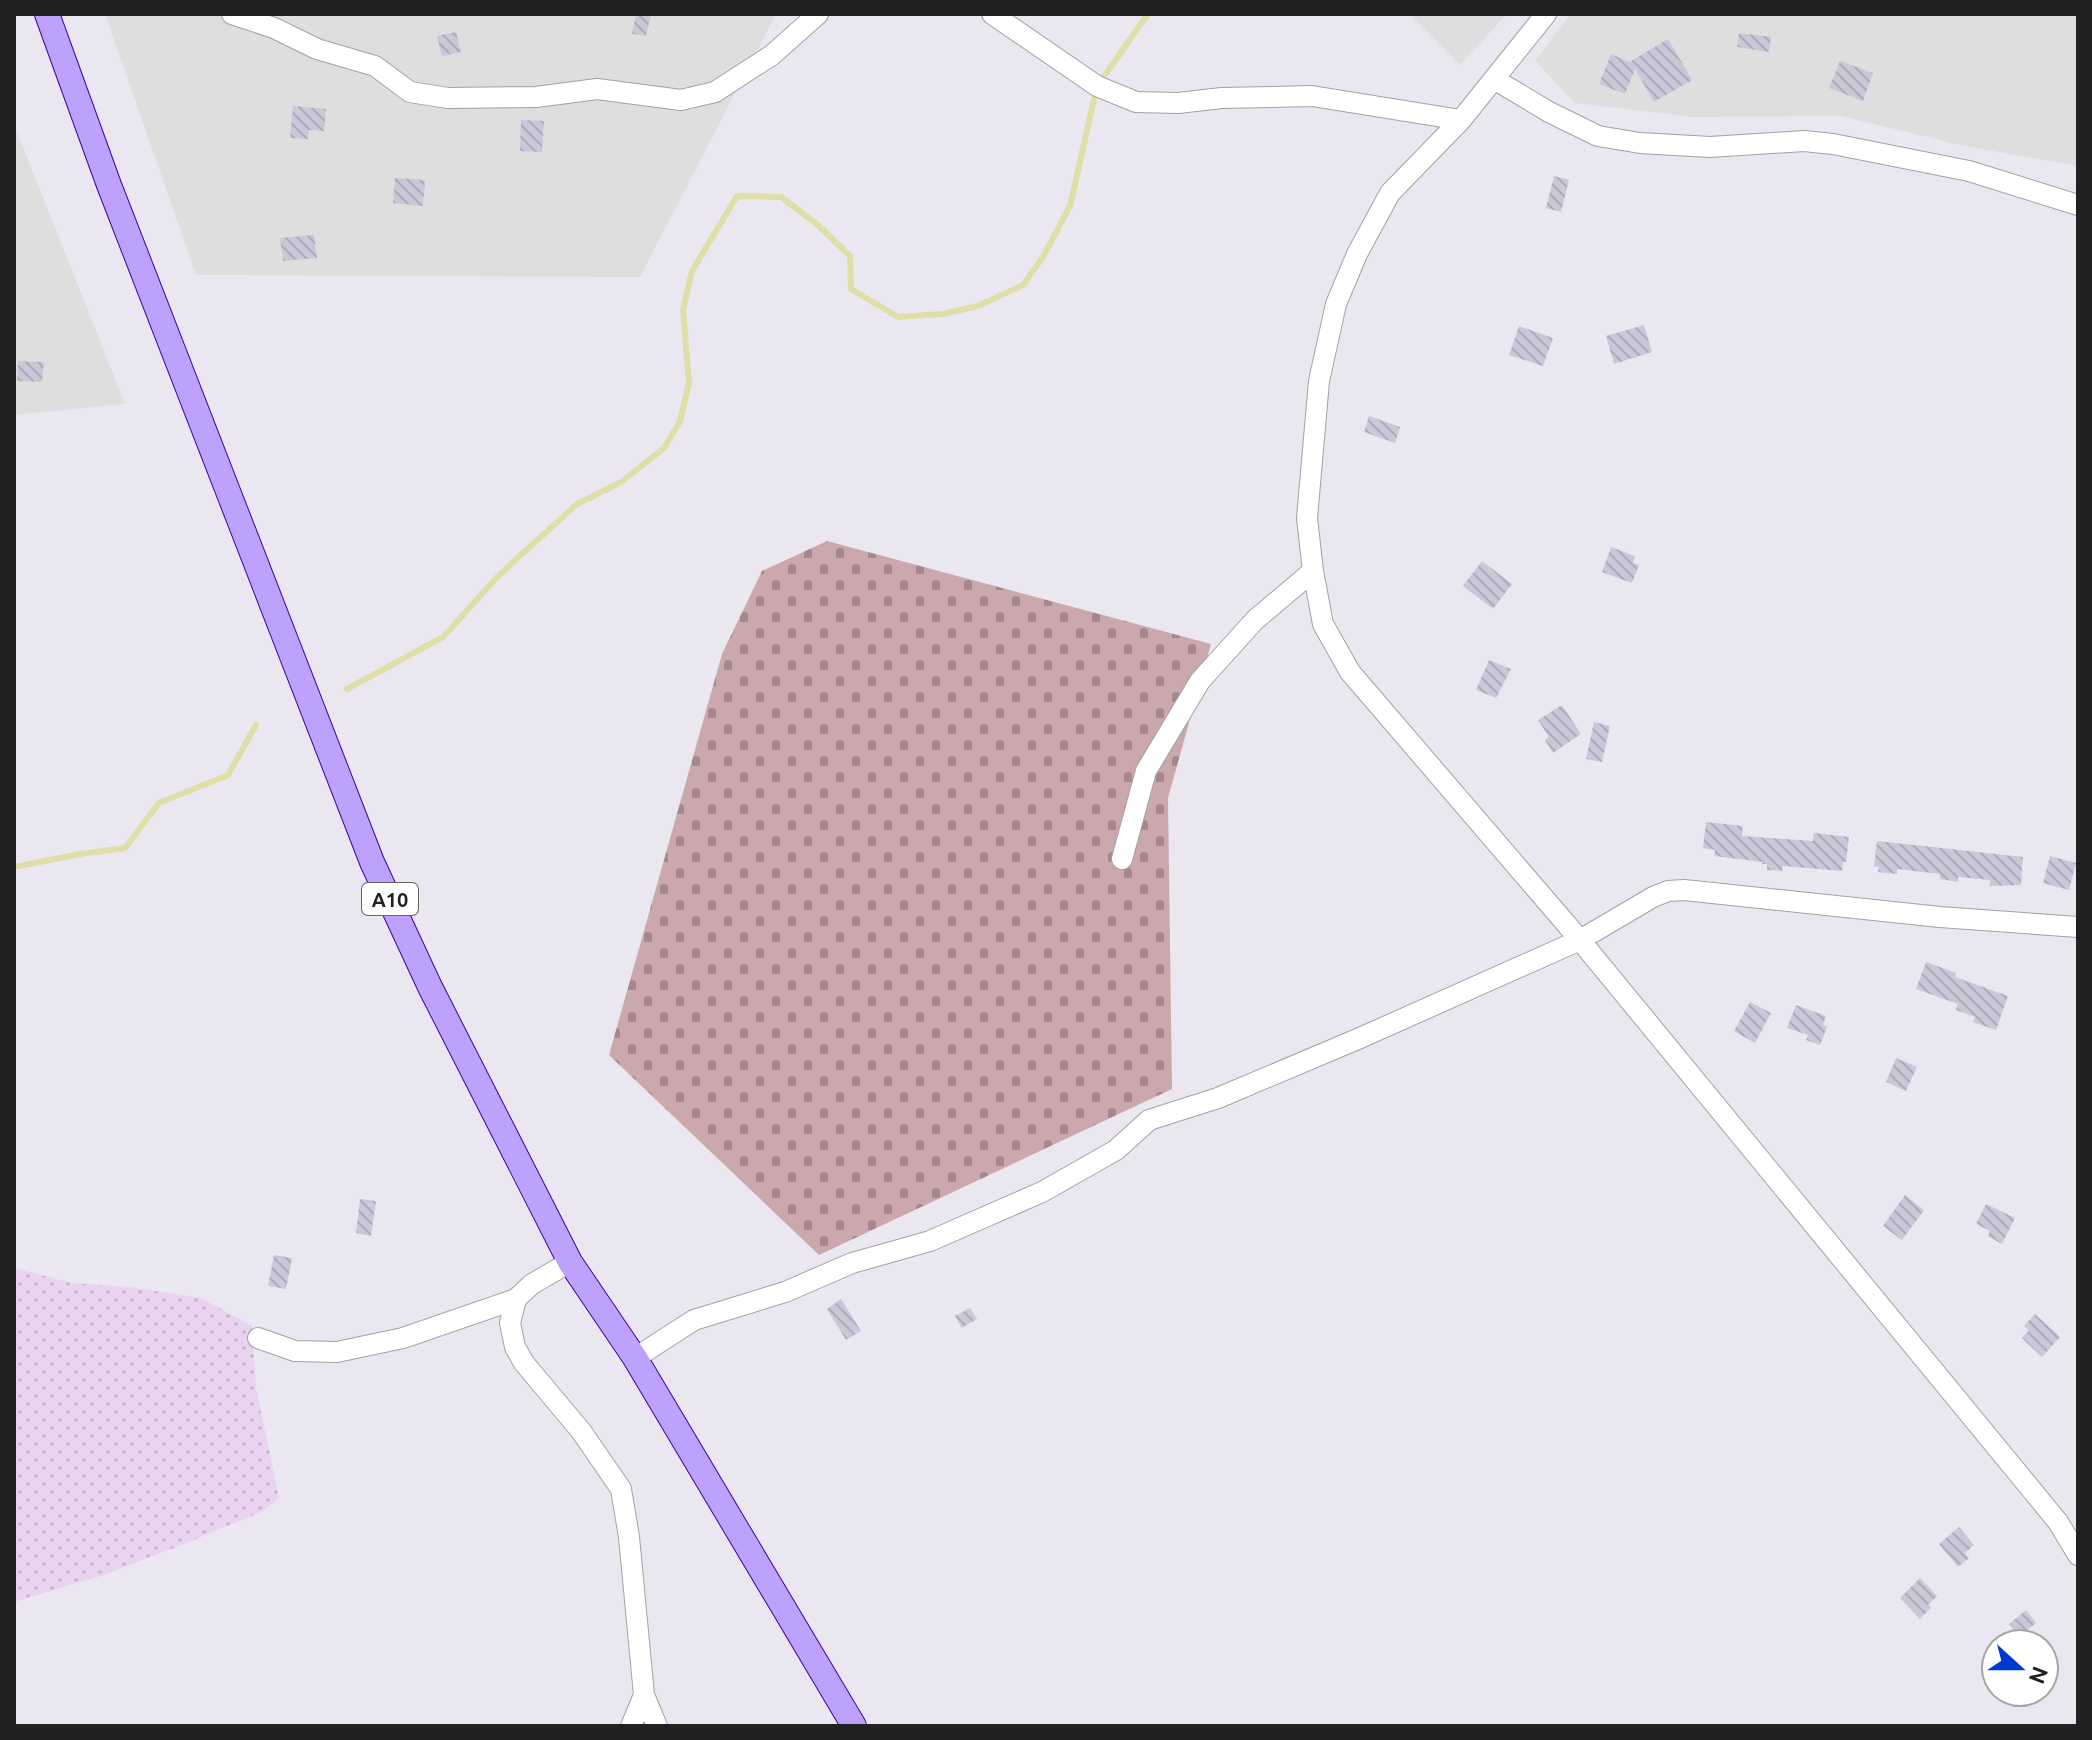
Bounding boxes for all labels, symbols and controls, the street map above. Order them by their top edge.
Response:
road number: A10 [362,883,418,915]
north arrow [1980,1628,2060,1708]
text: N [2025,1663,2054,1687]

